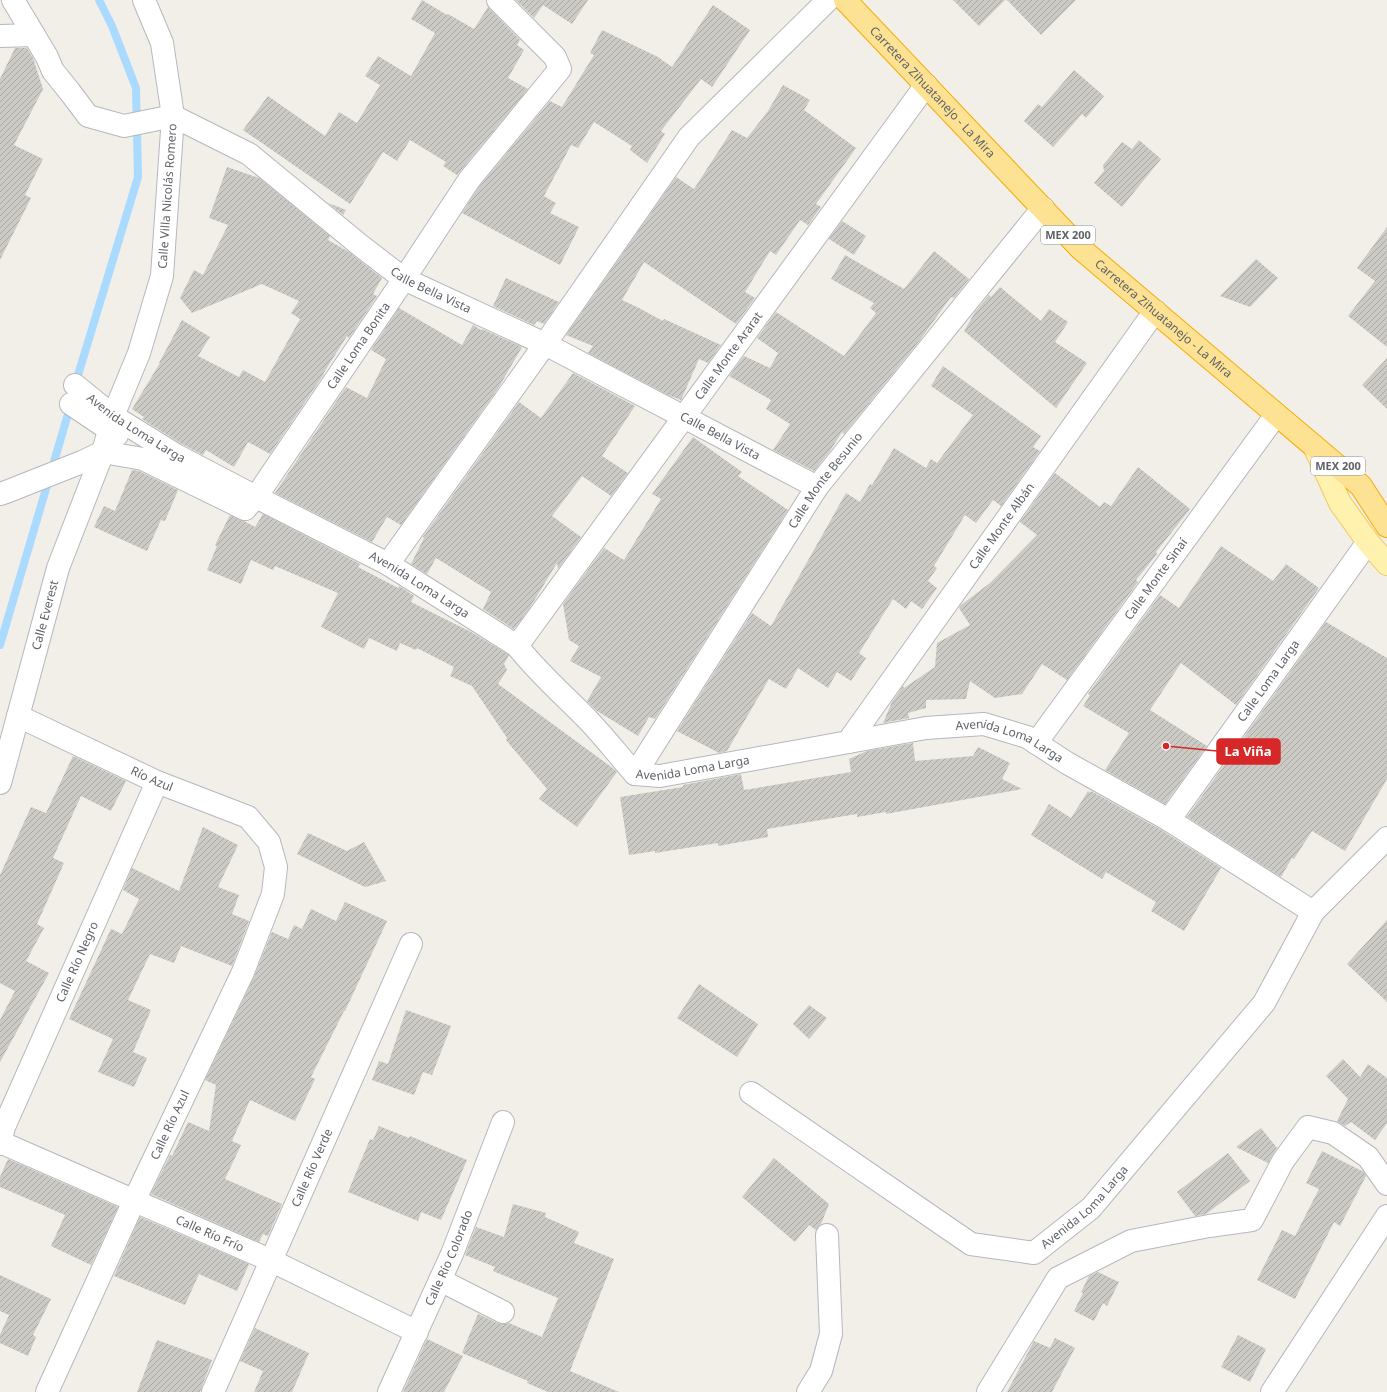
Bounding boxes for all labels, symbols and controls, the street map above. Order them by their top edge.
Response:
street label: Carretera Zihuatanejo - La Mira [866,22,999,161]
street label: Calle Villa Nicolás Romero [154,123,180,269]
road number: MEX 200 [1041,226,1095,244]
street label: Carretera Zihuatanejo - La Mira [1091,255,1236,381]
street label: Calle Bella Vista [387,263,474,317]
street label: Calle Loma Bonita [323,299,394,392]
street label: Calle Monte Ararat [690,308,766,403]
street label: Avenida Loma Larga [84,389,188,466]
street label: Calle Bella Vista [677,407,763,464]
street label: Calle Monte Besunio [784,428,866,532]
road number: MEX 200 [1311,457,1365,475]
street label: Calle Monte Albán [965,479,1038,573]
street label: Calle Monte Sinaí [1120,534,1192,623]
street label: Avenida Loma Larga [367,547,473,622]
street label: Calle Everest [27,577,63,652]
street label: Calle Loma Larga [1233,636,1303,725]
street label: Avenida Loma Larga [955,715,1067,766]
callout: La Viña [1217,739,1280,764]
text: La Viña [1224,742,1272,760]
street label: Avenida Loma Larga [635,751,751,785]
street label: Río Azul [128,762,176,795]
street label: Calle Río Negro [51,919,102,1005]
street label: Calle Río Azul [146,1087,193,1162]
street label: Calle Río Verde [287,1126,336,1210]
street label: Avenida Loma Larga [1037,1161,1132,1252]
street label: Calle Río Colorado [421,1207,476,1308]
street label: Calle Río Frío [173,1211,247,1256]

